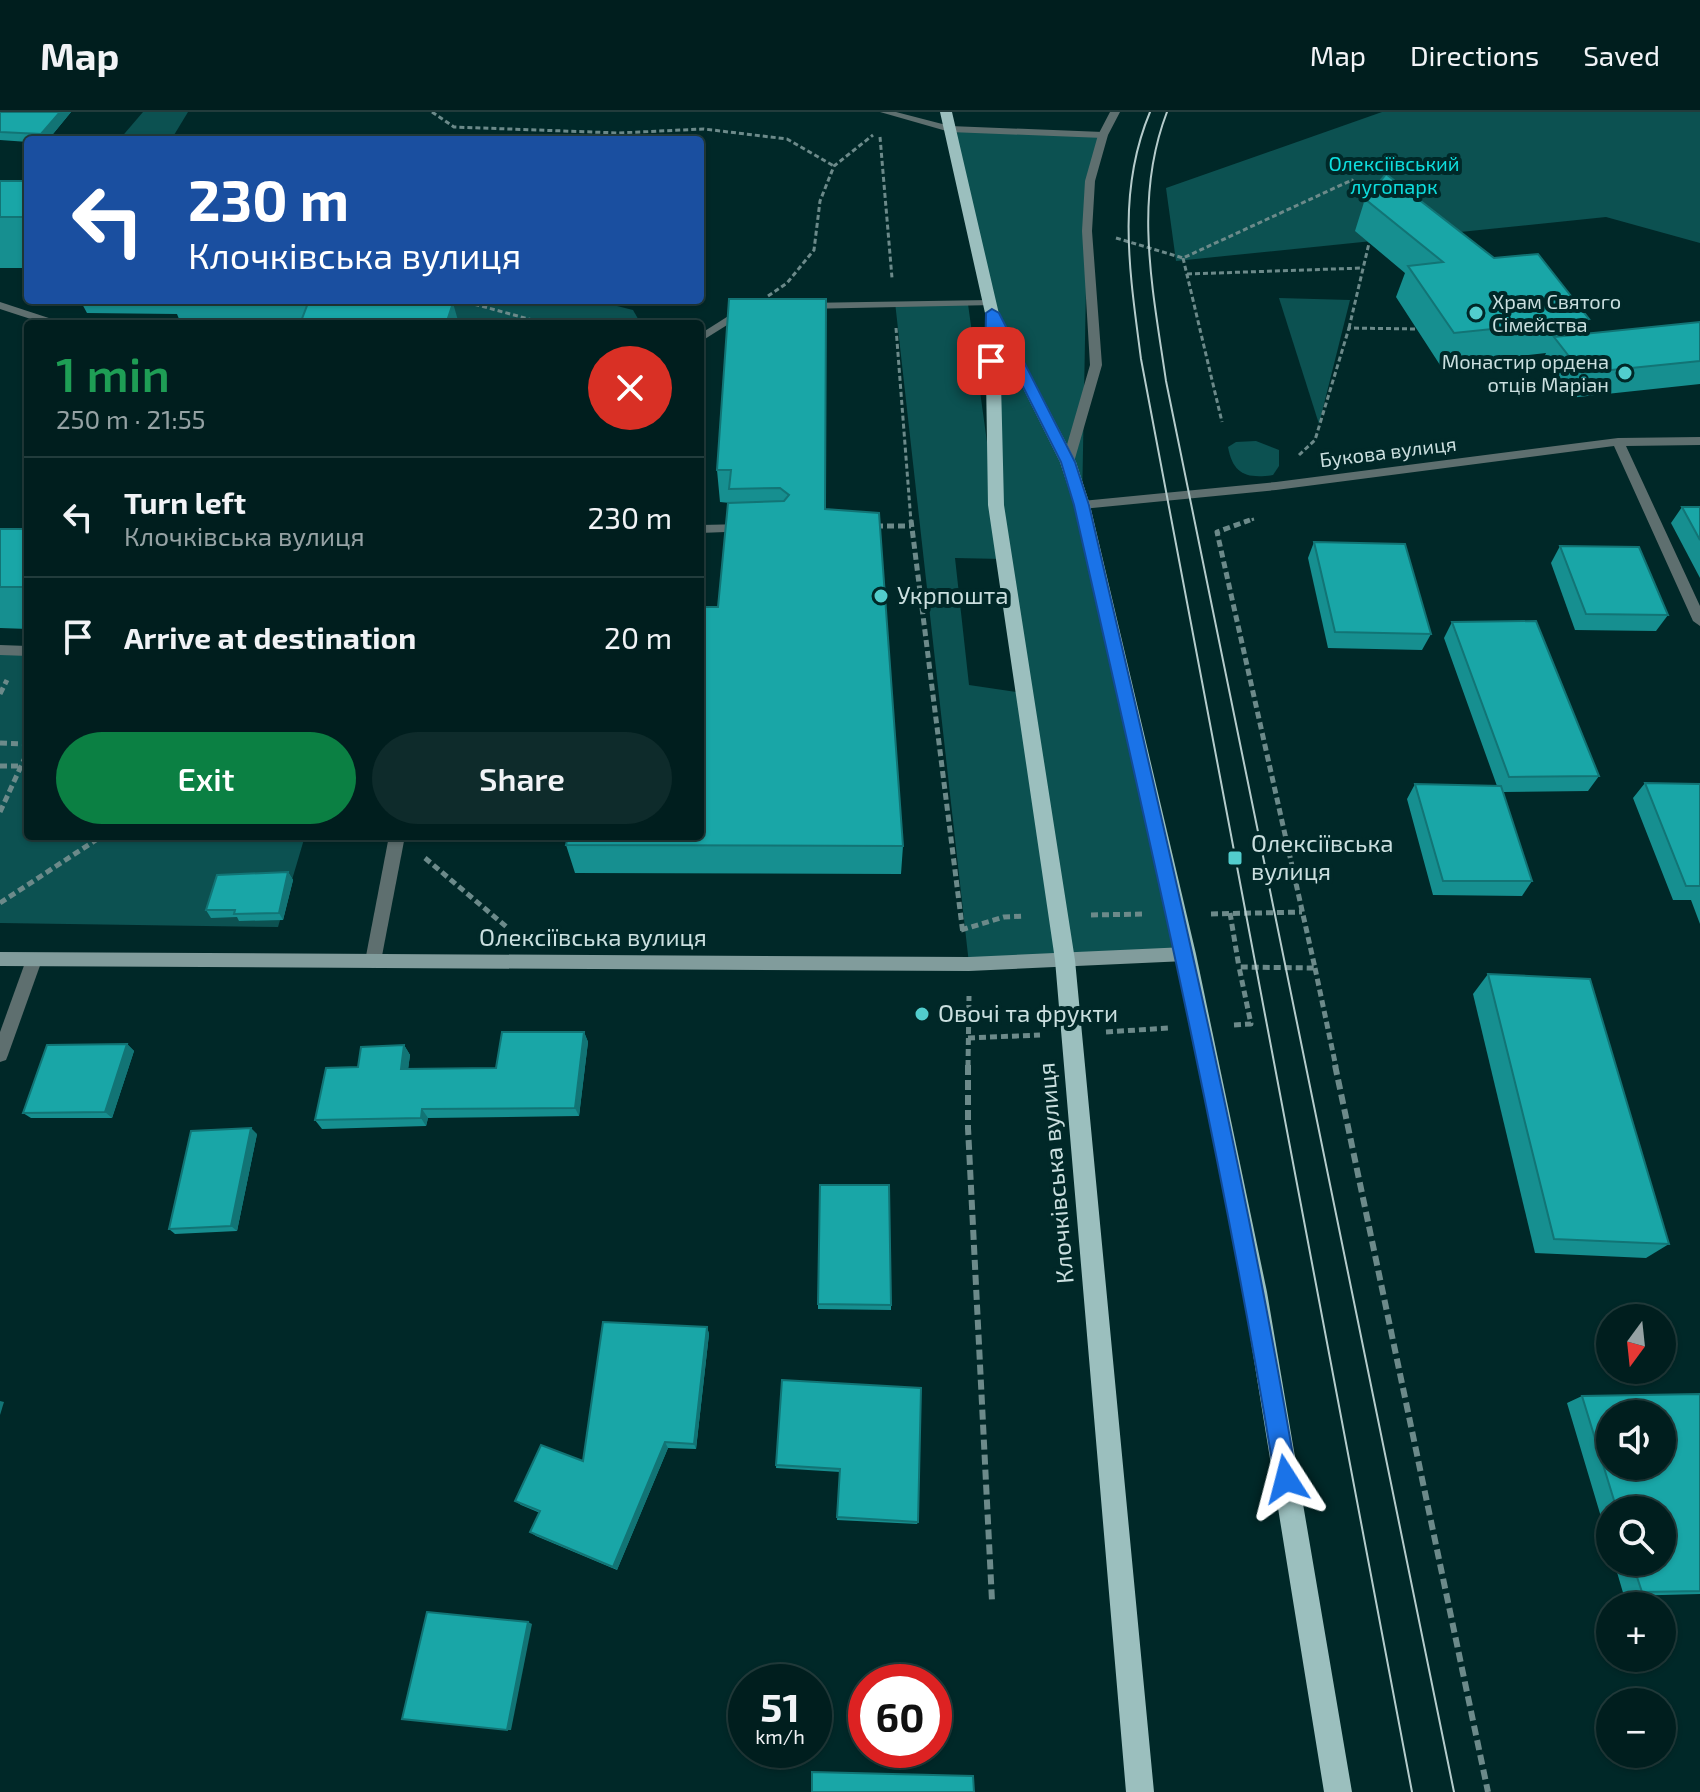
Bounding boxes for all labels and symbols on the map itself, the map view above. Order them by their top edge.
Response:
park label: Олексіївський лугопарк [1328,151,1460,199]
place label: Храм Святого Сімейства [1492,289,1621,336]
marker: Храм Святого Сімейства [1467,304,1485,322]
pin [957,327,1025,395]
place label: Монастир ордена отців Маріан [1442,349,1609,396]
marker: Монастир ордена отців Маріан [1616,364,1634,382]
street label: Букова вулиця [1318,431,1458,472]
place label: Укрпошта [897,580,1009,609]
marker: Укрпошта [872,587,890,605]
place label: Олексіївська вулиця [1251,828,1394,886]
marker: Олексіївська вулиця [1226,849,1244,867]
street label: Олексіївська вулиця [479,922,707,952]
place label: Овочі та фрукти [938,998,1118,1028]
marker: Овочі та фрукти [913,1005,931,1023]
street label: Клочківська вулиця [1030,1061,1080,1285]
north arrow [1596,1304,1676,1384]
position arrow [1244,1437,1328,1521]
speed limit sign: 60 [848,1664,952,1768]

